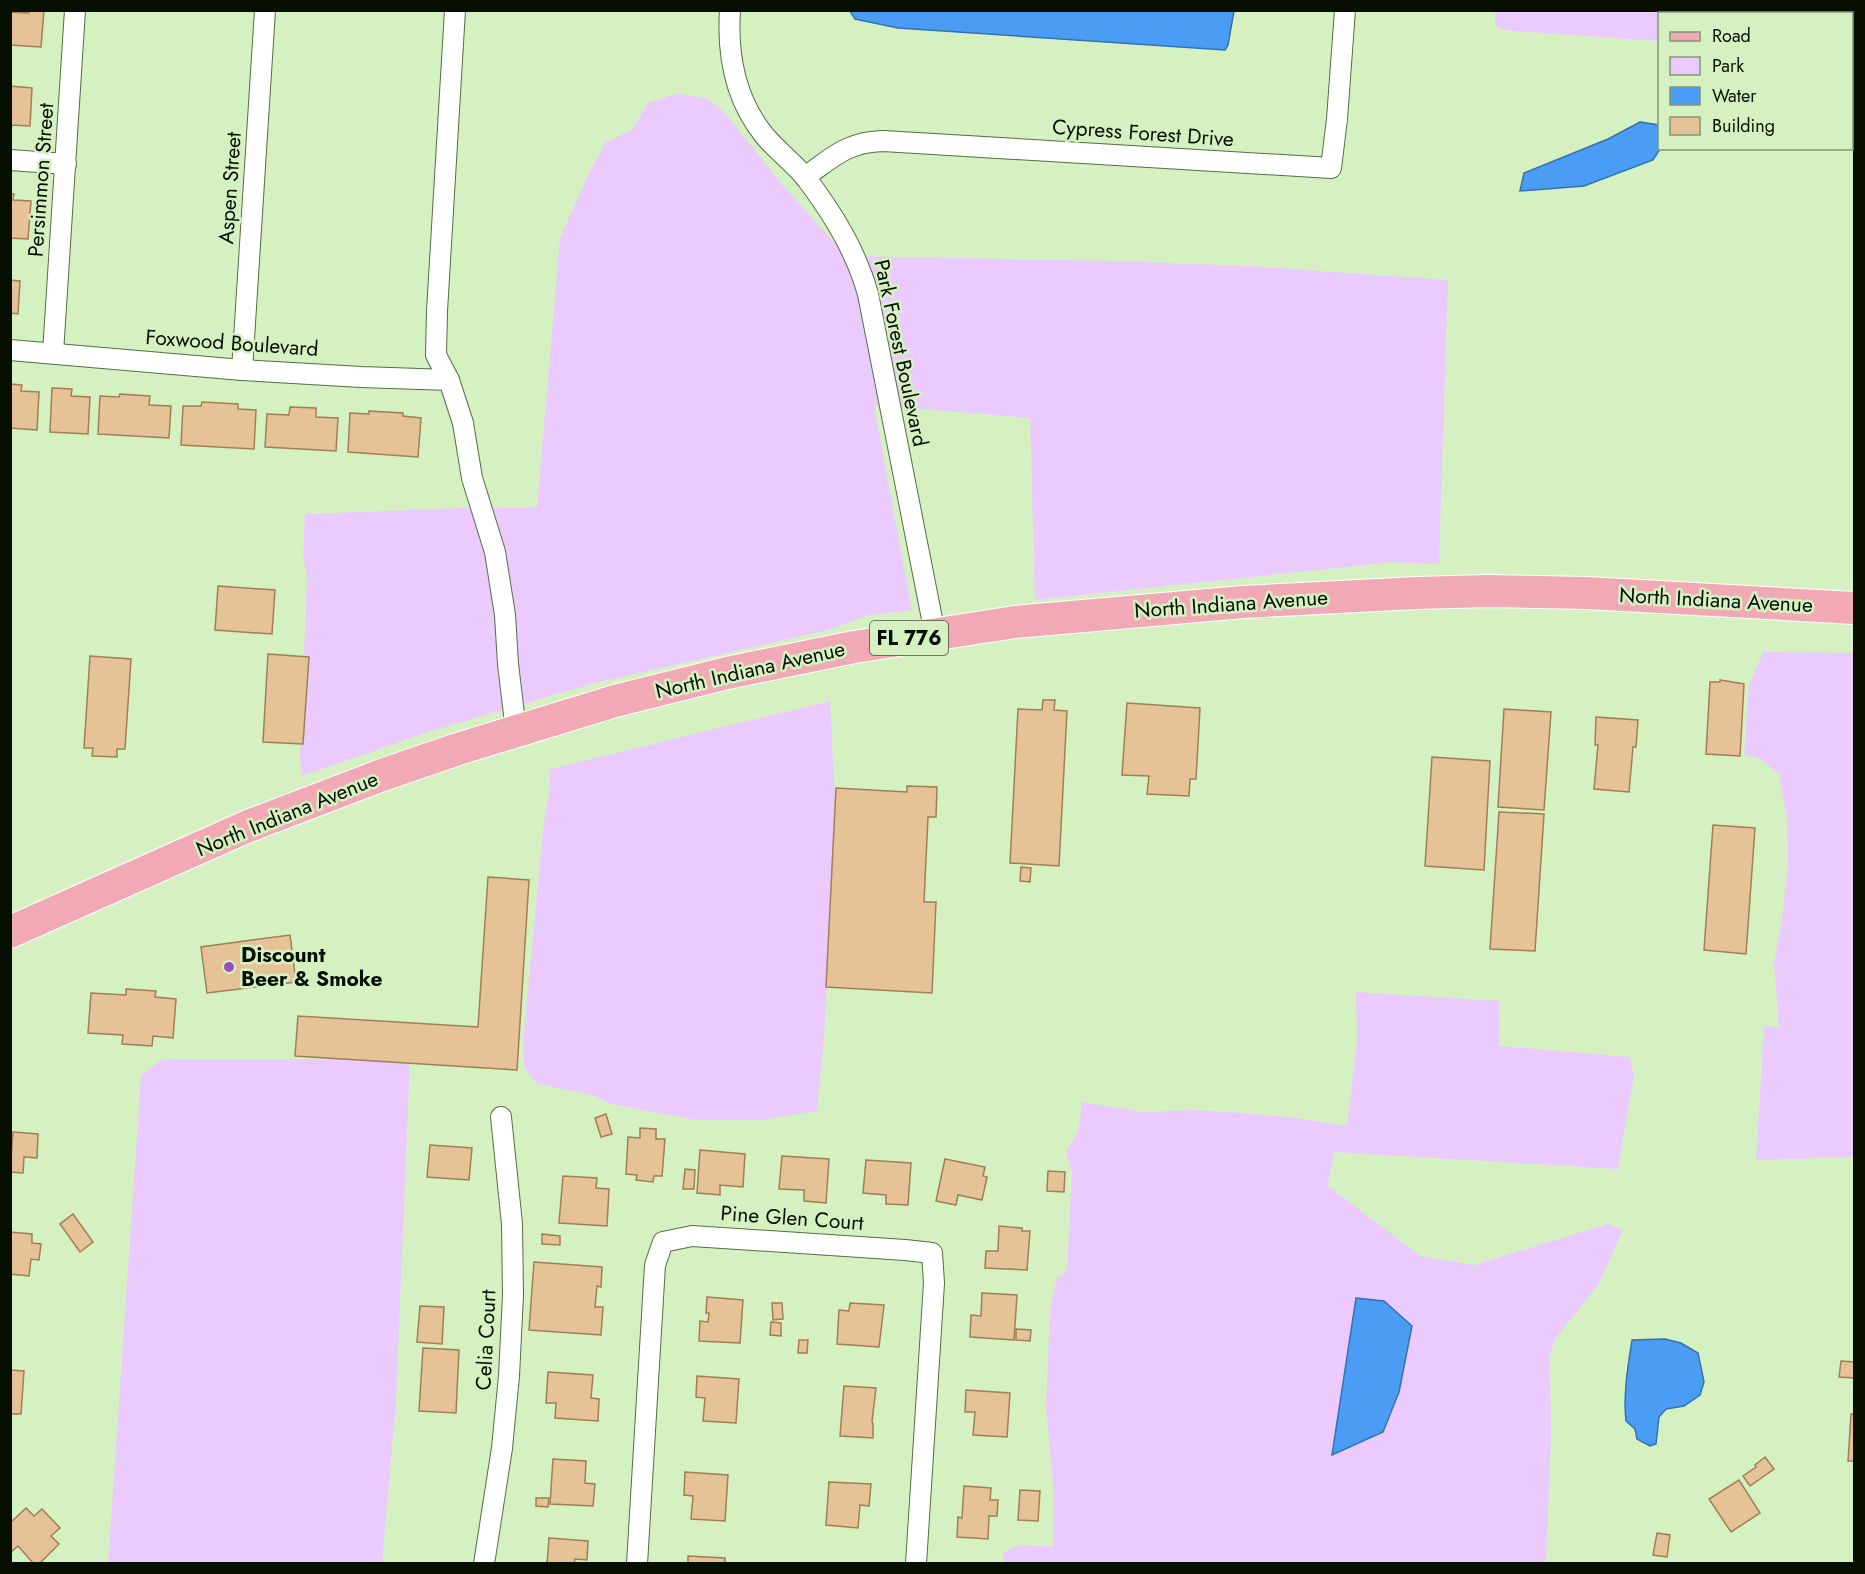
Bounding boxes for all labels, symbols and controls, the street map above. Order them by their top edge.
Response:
legend [1658,12,1853,150]
text: Road [1712,23,1751,49]
text: Park [1712,53,1744,79]
text: Water [1712,83,1757,109]
street label: Persimmon Street [21,102,61,258]
street label: Cypress Forest Drive [1051,112,1235,154]
text: Building [1712,113,1775,139]
street label: Aspen Street [211,131,249,245]
street label: Park Forest Boulevard [867,257,935,449]
street label: Foxwood Boulevard [144,322,320,364]
street label: North Indiana Avenue [1618,580,1814,620]
street label: North Indiana Avenue [1133,582,1329,626]
road number: FL 776 [870,621,948,655]
street label: North Indiana Avenue [652,634,848,706]
street label: North Indiana Avenue [192,764,383,864]
place label: Discount Beer & Smoke [241,940,383,994]
marker: Discount Beer & Smoke [222,960,236,974]
street label: Pine Glen Court [719,1198,865,1238]
street label: Celia Court [468,1289,504,1391]

